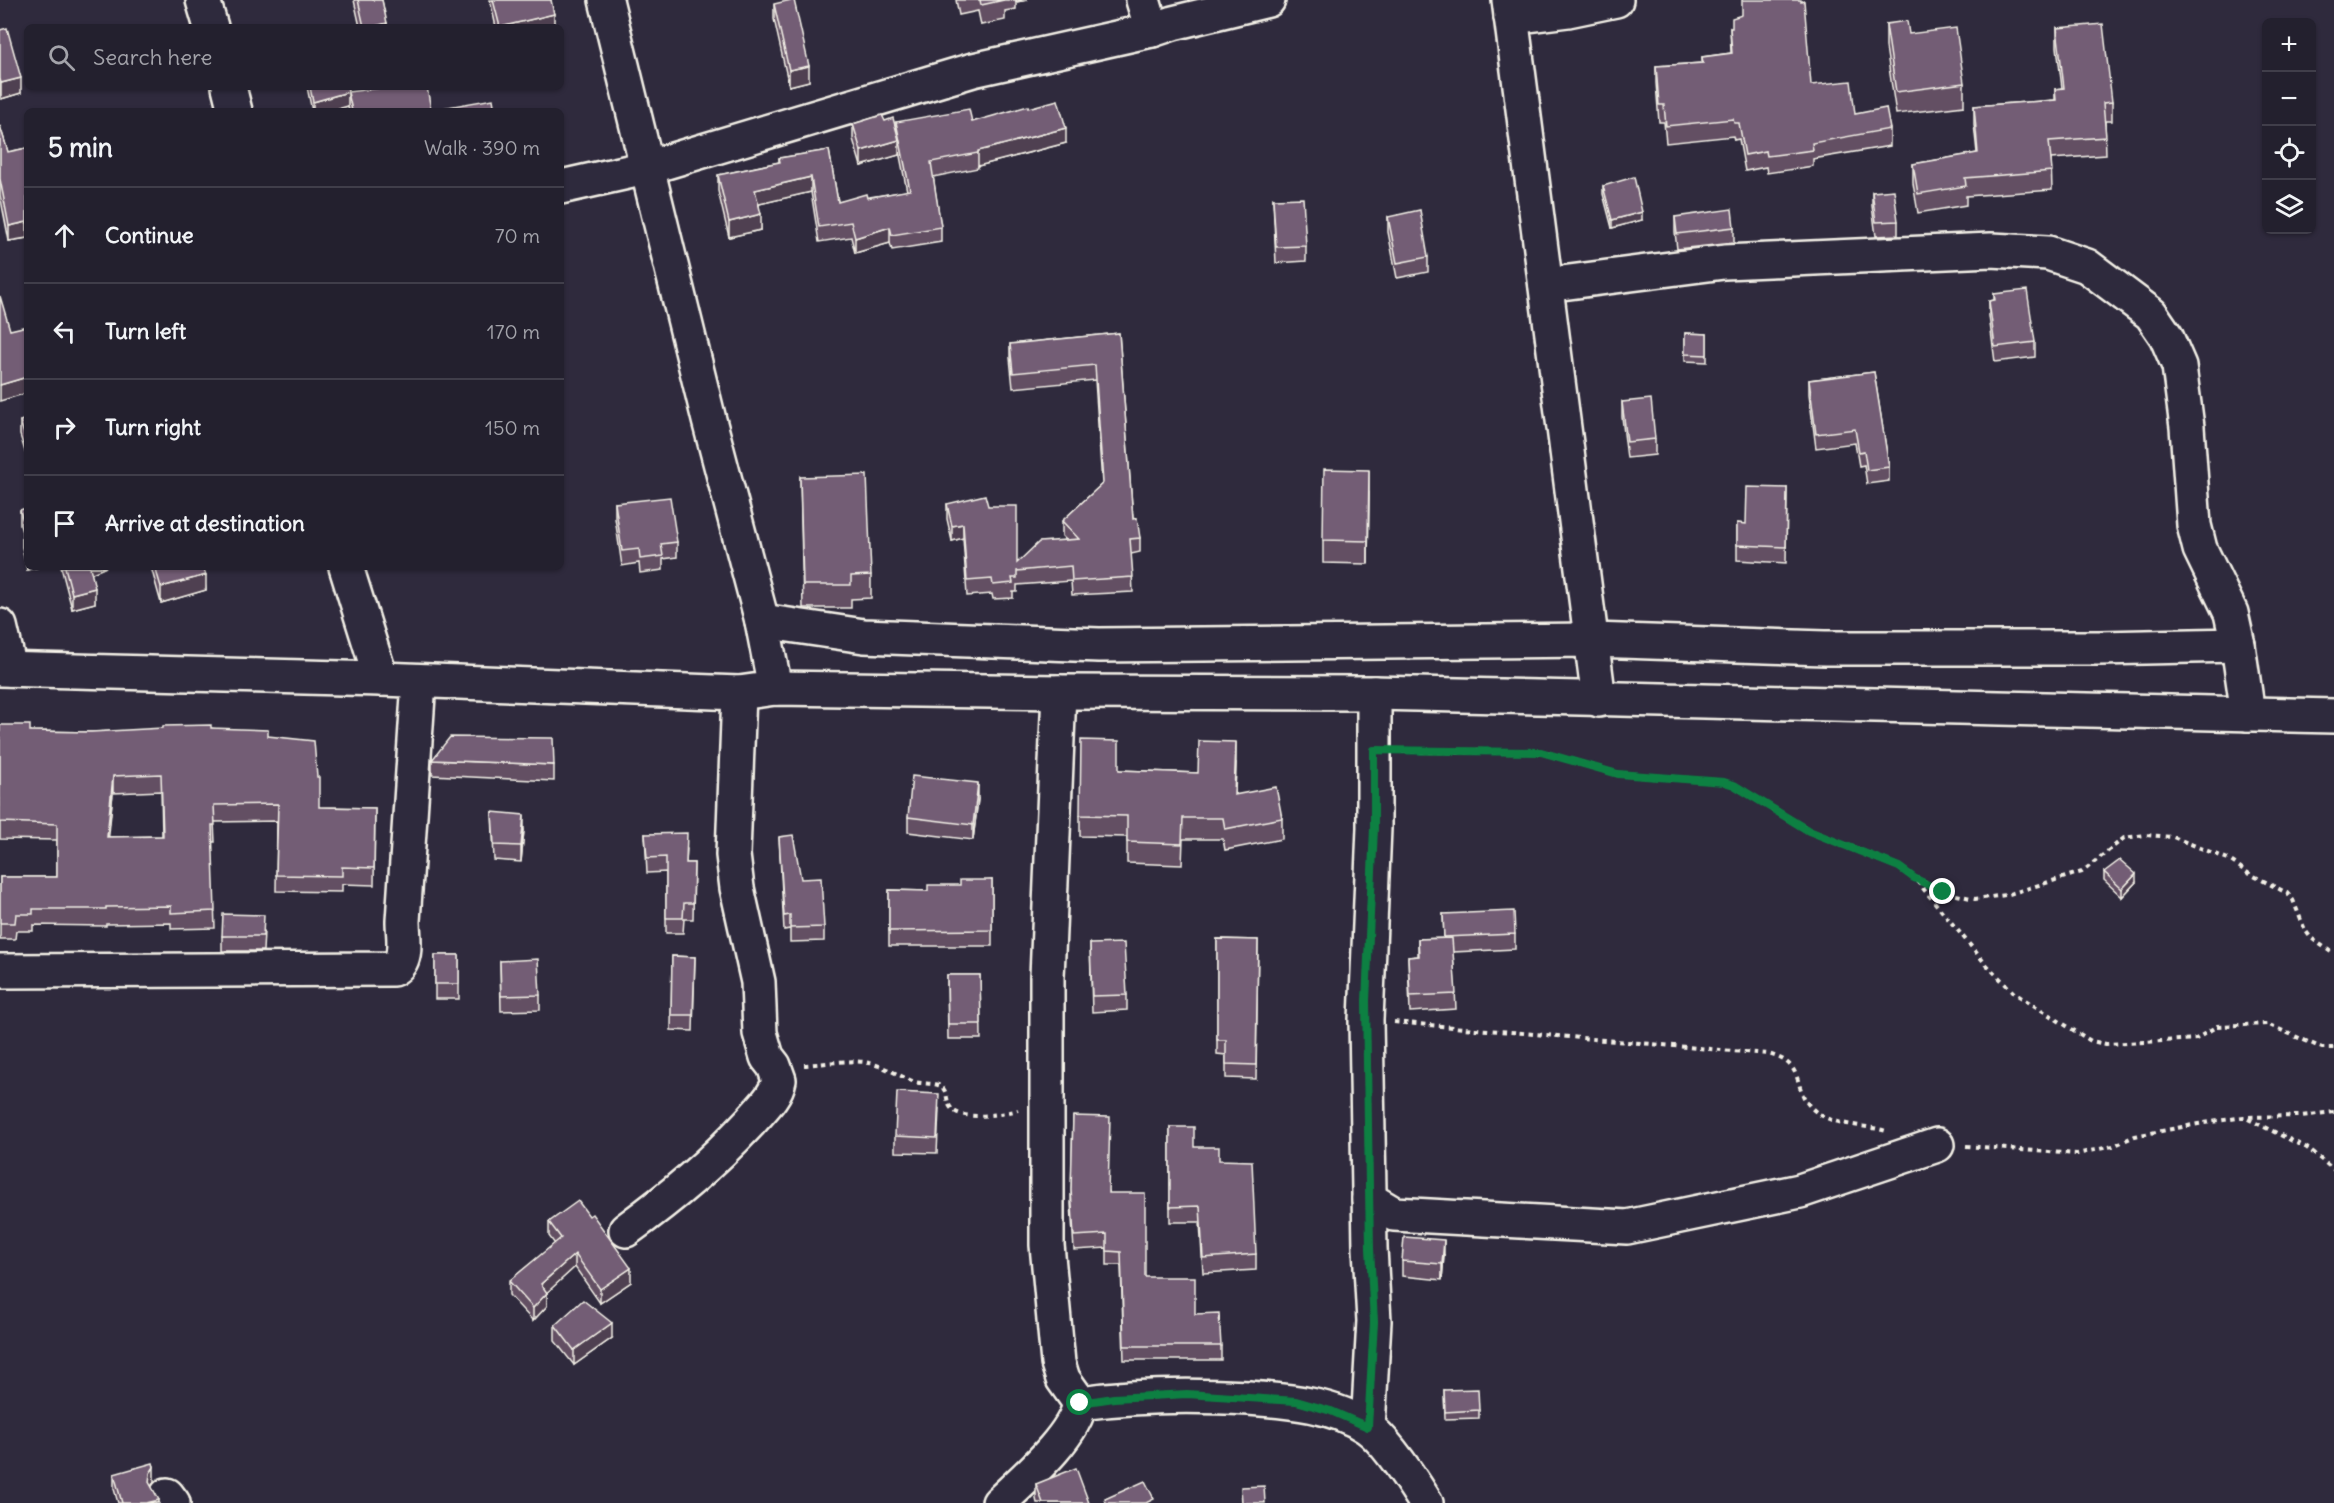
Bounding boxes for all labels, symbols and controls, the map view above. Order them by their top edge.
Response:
map controls [2262,18,2316,234]
button: + [2262,18,2316,72]
search box [24,24,564,90]
icon: search [45,41,78,74]
text: Search here [93,43,212,71]
button: − [2262,72,2316,126]
button: locate [2262,126,2316,180]
text: 5 min [48,131,113,164]
text: Walk · 390 m [424,135,540,160]
button: layers [2262,180,2316,234]
icon: ahead [48,219,81,252]
text: Continue [105,221,194,249]
text: 70 m [495,223,540,248]
icon: left [48,315,81,348]
text: Turn left [105,317,186,345]
text: 170 m [487,319,540,344]
icon: right [48,411,81,444]
text: Turn right [105,413,201,441]
text: 150 m [485,415,540,440]
icon: arrive [48,507,81,540]
text: Arrive at destination [105,509,305,537]
route end [1929,878,1955,904]
route start [1066,1389,1092,1415]

